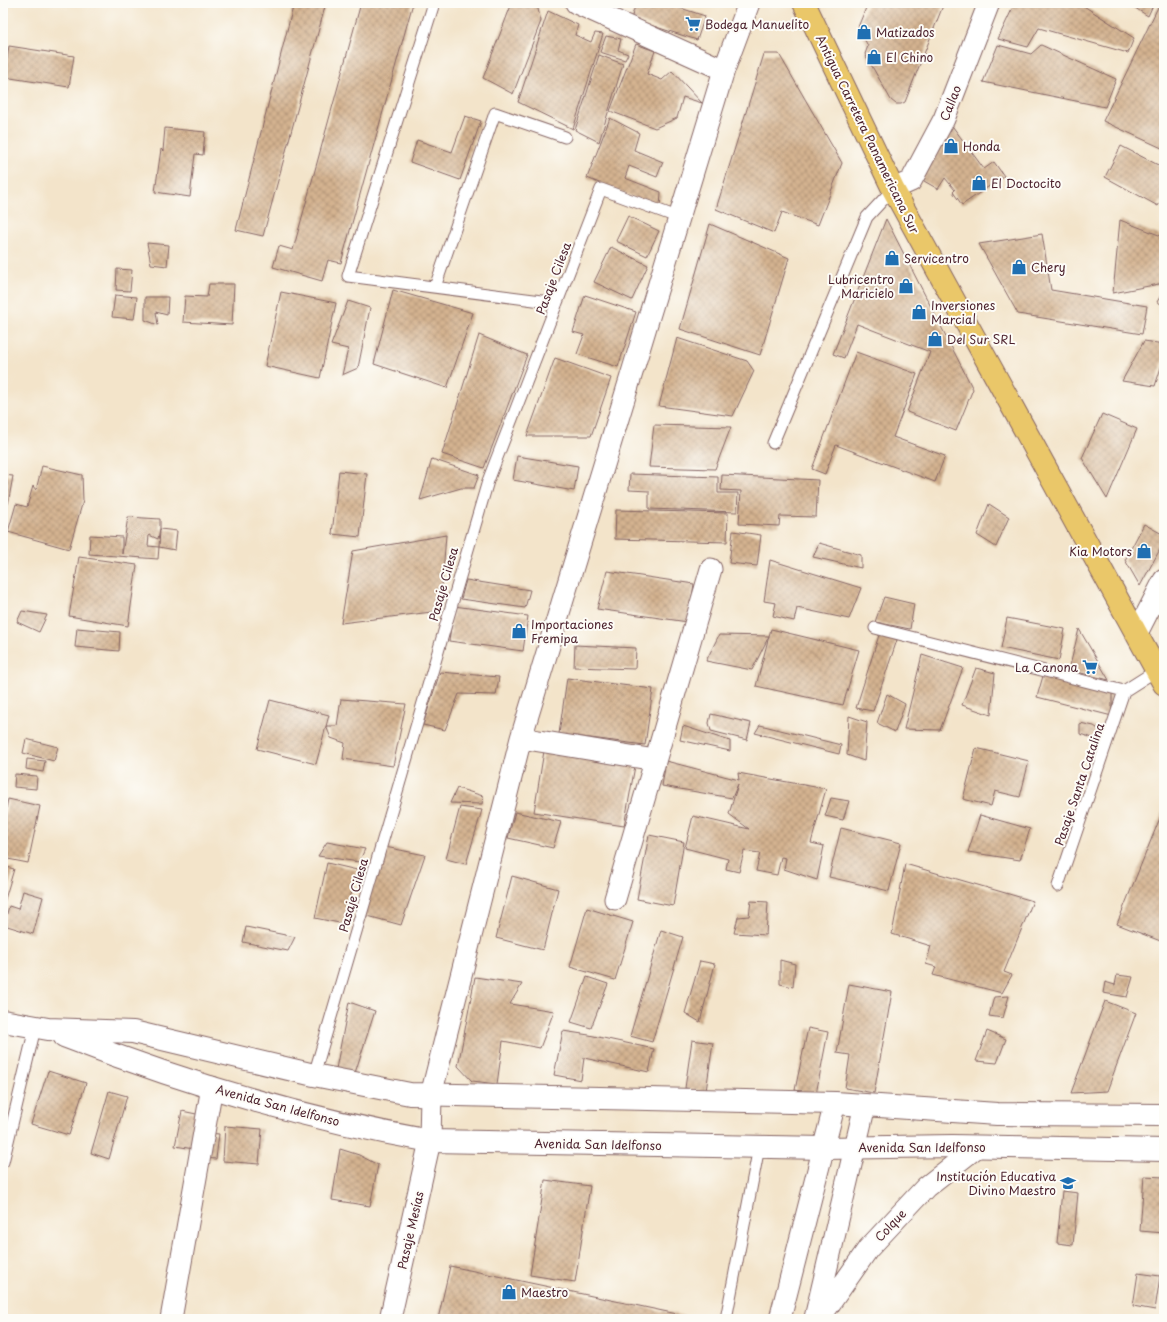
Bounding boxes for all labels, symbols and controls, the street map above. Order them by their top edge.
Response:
supermarket icon: Bodega Manuelito [684,15,702,33]
place label: Bodega Manuelito [705,15,810,33]
shop icon: Matizados [855,23,873,41]
place label: Matizados [876,23,935,41]
street label: Antigua Carretera Panamericana Sur [812,32,924,237]
shop icon: El Chino [865,48,883,66]
place label: El Chino [886,48,934,66]
street label: Callao [935,82,965,124]
shop icon: Honda [942,137,960,155]
place label: Honda [963,137,1001,155]
shop icon: El Doctocito [970,174,988,192]
place label: El Doctocito [991,174,1062,192]
street label: Pasaje Cilesa [531,239,575,317]
shop icon: Servicentro [883,249,901,267]
place label: Servicentro [904,249,969,267]
shop icon: Chery [1010,258,1028,276]
place label: Chery [1031,258,1066,276]
place label: Lubricentro Maricielo [828,270,894,302]
shop icon: Lubricentro Maricielo [897,277,915,295]
place label: Inversiones Marcial [931,296,996,328]
shop icon: Inversiones Marcial [910,303,928,321]
shop icon: Del Sur SRL [926,330,944,348]
place label: Del Sur SRL [947,330,1015,348]
place label: Kia Motors [1069,542,1132,560]
shop icon: Kia Motors [1135,542,1153,560]
street label: Pasaje Cilesa [424,544,462,623]
place label: Importaciones Fremipa [531,615,614,647]
shop icon: Importaciones Fremipa [510,622,528,640]
place label: La Canona [1015,658,1079,676]
supermarket icon: La Canona [1081,658,1099,676]
street label: Pasaje Santa Catalina [1049,720,1109,848]
street label: Pasaje Cilesa [334,855,372,934]
street label: Avenida San Idelfonso [214,1080,342,1130]
street label: Avenida San Idelfonso [534,1134,662,1154]
street label: Avenida San Idelfonso [858,1138,986,1156]
place label: Institución Educativa Divino Maestro [936,1167,1056,1199]
school or university icon: Institución Educativa Divino Maestro [1059,1174,1077,1192]
street label: Pasaje Mesías [392,1189,428,1271]
street label: Colque [870,1204,910,1245]
shop icon: Maestro [500,1283,518,1301]
place label: Maestro [521,1283,568,1301]

